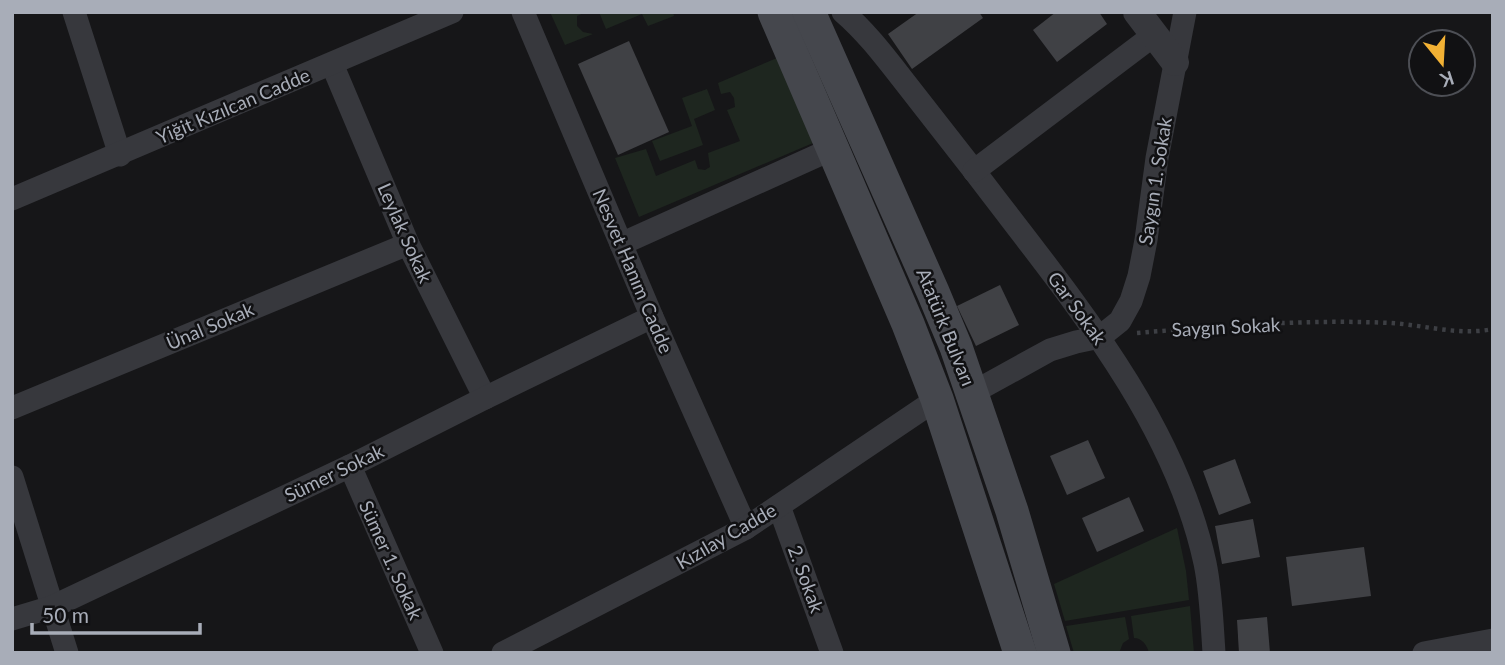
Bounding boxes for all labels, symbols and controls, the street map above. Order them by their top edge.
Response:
north arrow [1407,28,1477,98]
street label: Yiğit Kızılcan Cadde [152,63,313,148]
text: K [1437,67,1457,93]
street label: Saygın 1. Sokak [1133,115,1176,246]
street label: Leylak Sokak [373,179,438,287]
street label: Nesvet Hanım Cadde [588,185,678,356]
street label: Atatürk Bulvarı [912,265,981,389]
street label: Gar Sokak [1043,267,1112,349]
street label: Ünal Sokak [163,297,257,354]
street label: Saygın Sokak [1171,312,1281,341]
street label: Sümer Sokak [280,438,387,506]
street label: Sümer 1. Sokak [355,497,428,623]
street label: Kızılay Cadde [672,498,780,573]
street label: 2. Sokak [784,542,829,616]
scale bar [32,592,200,636]
text: 50 m [42,602,89,627]

